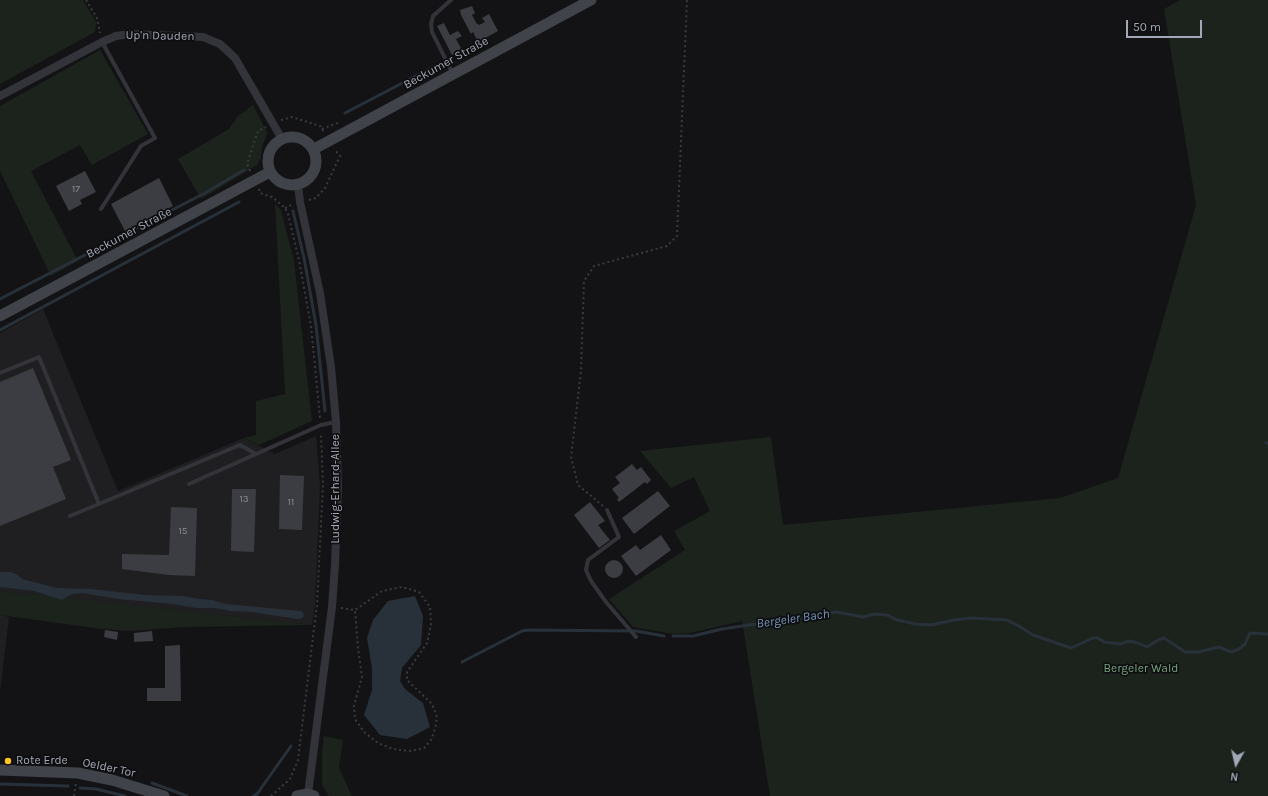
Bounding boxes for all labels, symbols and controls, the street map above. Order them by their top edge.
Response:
scale bar [1128,12,1204,38]
text: 50 m [1133,20,1161,34]
street label: Up'n Dauden [125,28,195,44]
street label: Beckumer Straße [401,34,491,92]
house number: 17 [72,183,80,195]
street label: Beckumer Straße [84,204,174,262]
street label: Ludwig-Erhard-Allee [329,434,343,544]
house number: 13 [239,493,249,505]
house number: 11 [288,496,294,508]
house number: 15 [179,525,187,537]
water label: Bergeler Bach [755,606,831,632]
park label: Bergeler Wald [1104,662,1178,676]
north arrow [1216,744,1256,784]
place label: Rote Erde [16,754,68,768]
street label: Oelder Tor [81,755,137,781]
marker: Rote Erde [3,756,13,766]
text: N [1229,769,1239,783]

